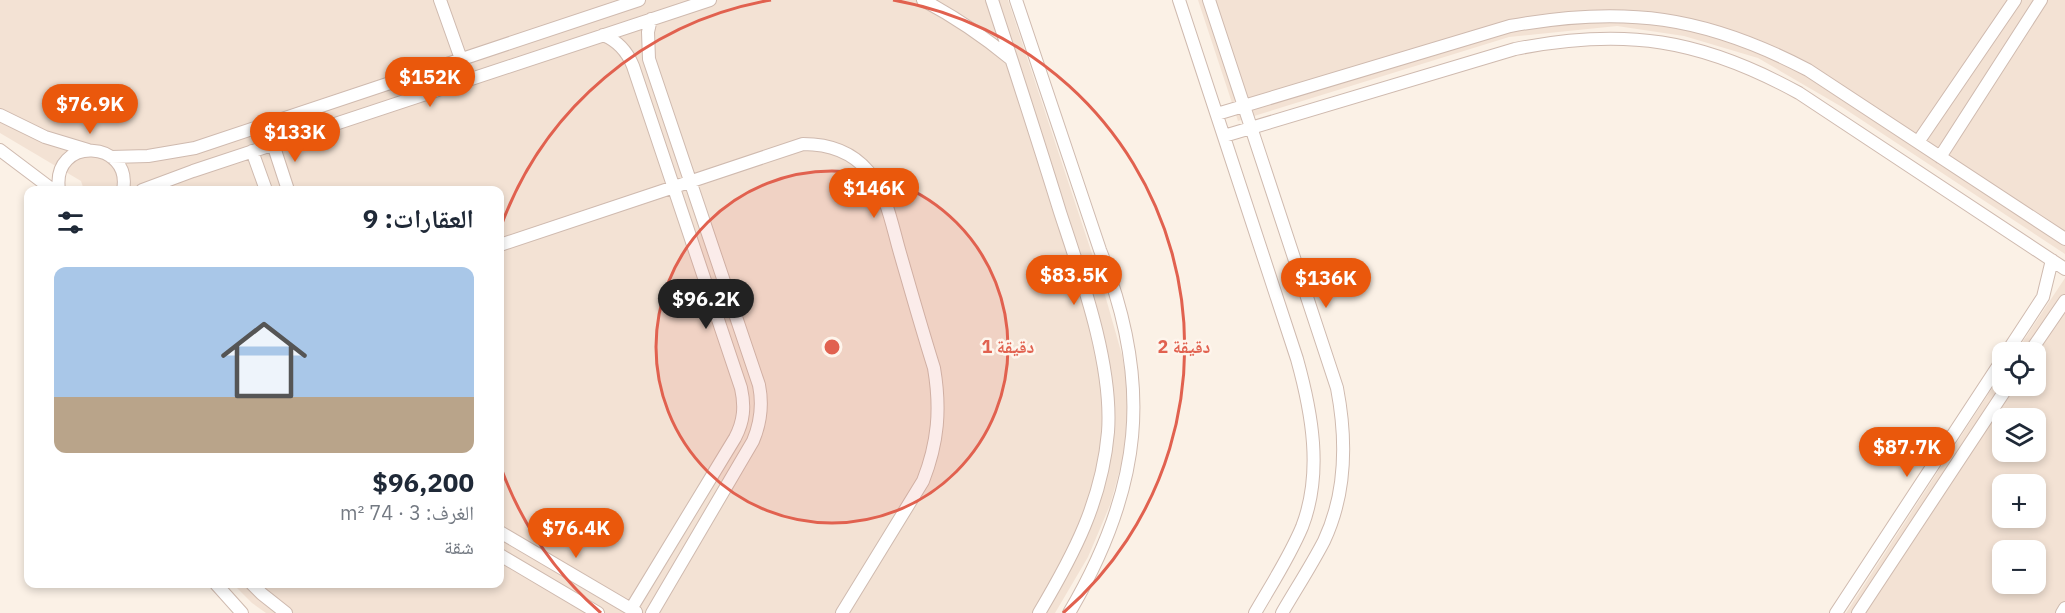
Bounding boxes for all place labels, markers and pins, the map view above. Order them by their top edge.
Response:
pin: $152K [388,57,472,108]
pin: $76.9K [41,84,139,135]
pin: $133K [253,112,337,163]
pin: $146K [832,168,916,219]
pin: $83.5K [1025,255,1123,306]
pin: $136K [1284,258,1368,309]
pin: $96.2K [657,279,755,330]
centre of rings [822,337,842,357]
pin: $87.7K [1858,427,1956,478]
pin: $76.4K [527,508,625,559]

